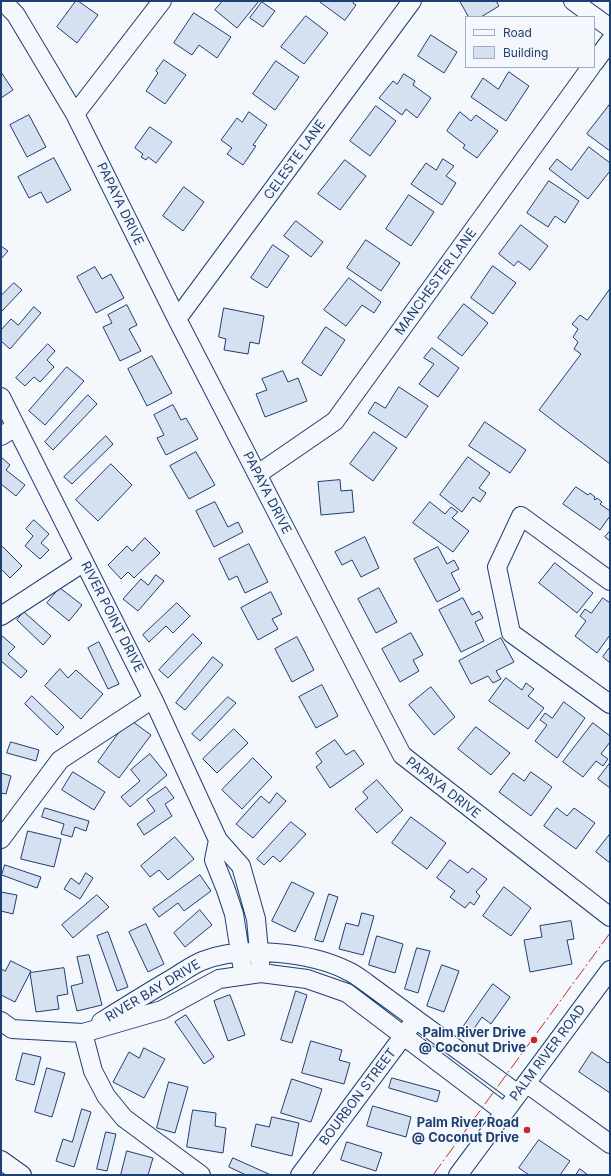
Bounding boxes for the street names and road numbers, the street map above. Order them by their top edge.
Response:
street label: CELESTE LANE [261,117,329,203]
street label: PAPAYA DRIVE [93,160,147,248]
street label: MANCHESTER LANE [392,226,480,338]
street label: PAPAYA DRIVE [240,449,294,537]
street label: RIVER POINT DRIVE [77,559,147,675]
street label: PAPAYA DRIVE [403,754,483,822]
street label: RIVER BAY DRIVE [103,957,203,1025]
street label: PALM RIVER ROAD [507,1002,589,1104]
street label: BOURBON STREET [316,1045,400,1149]

